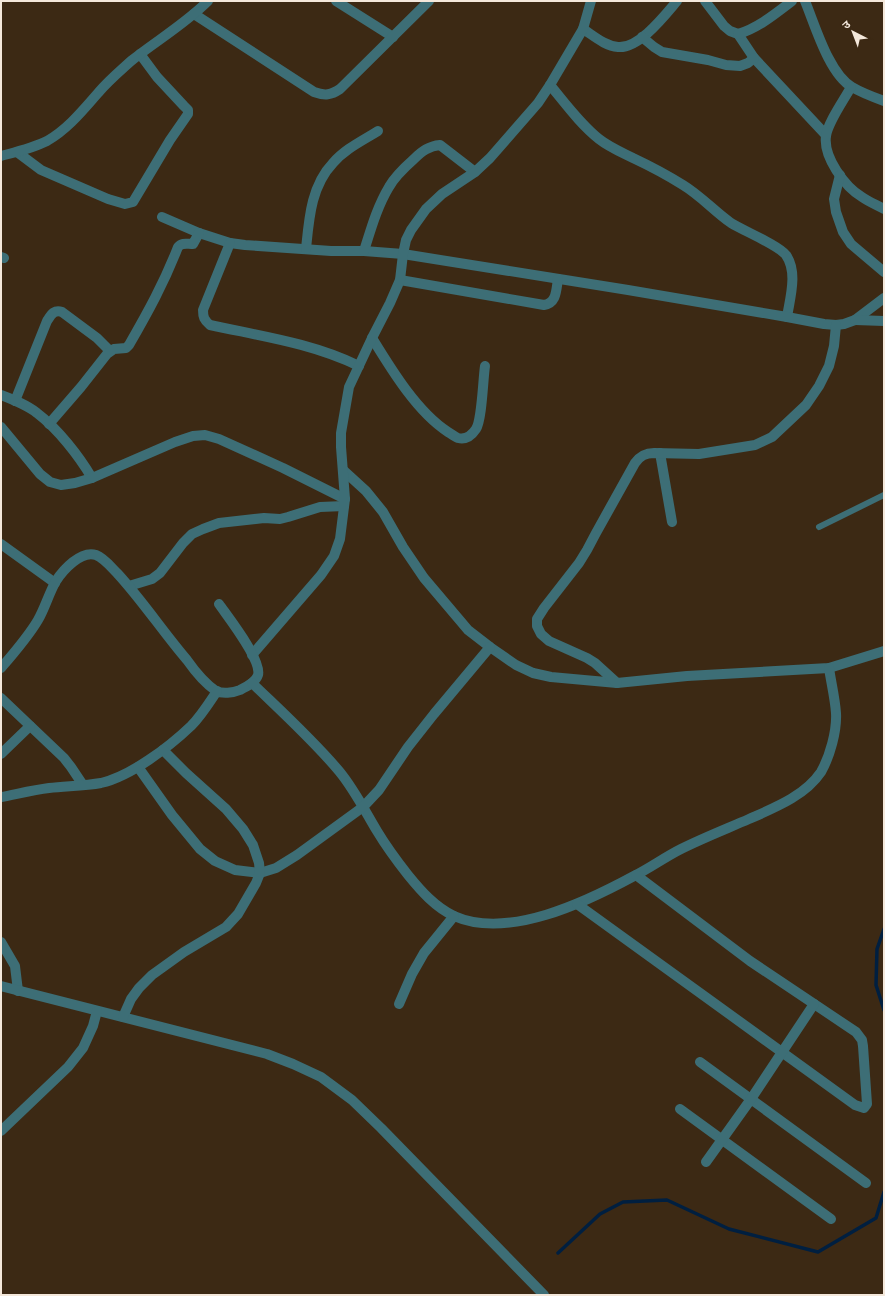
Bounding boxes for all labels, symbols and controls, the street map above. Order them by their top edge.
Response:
north arrow [833,12,873,52]
text: उ [840,18,853,31]

